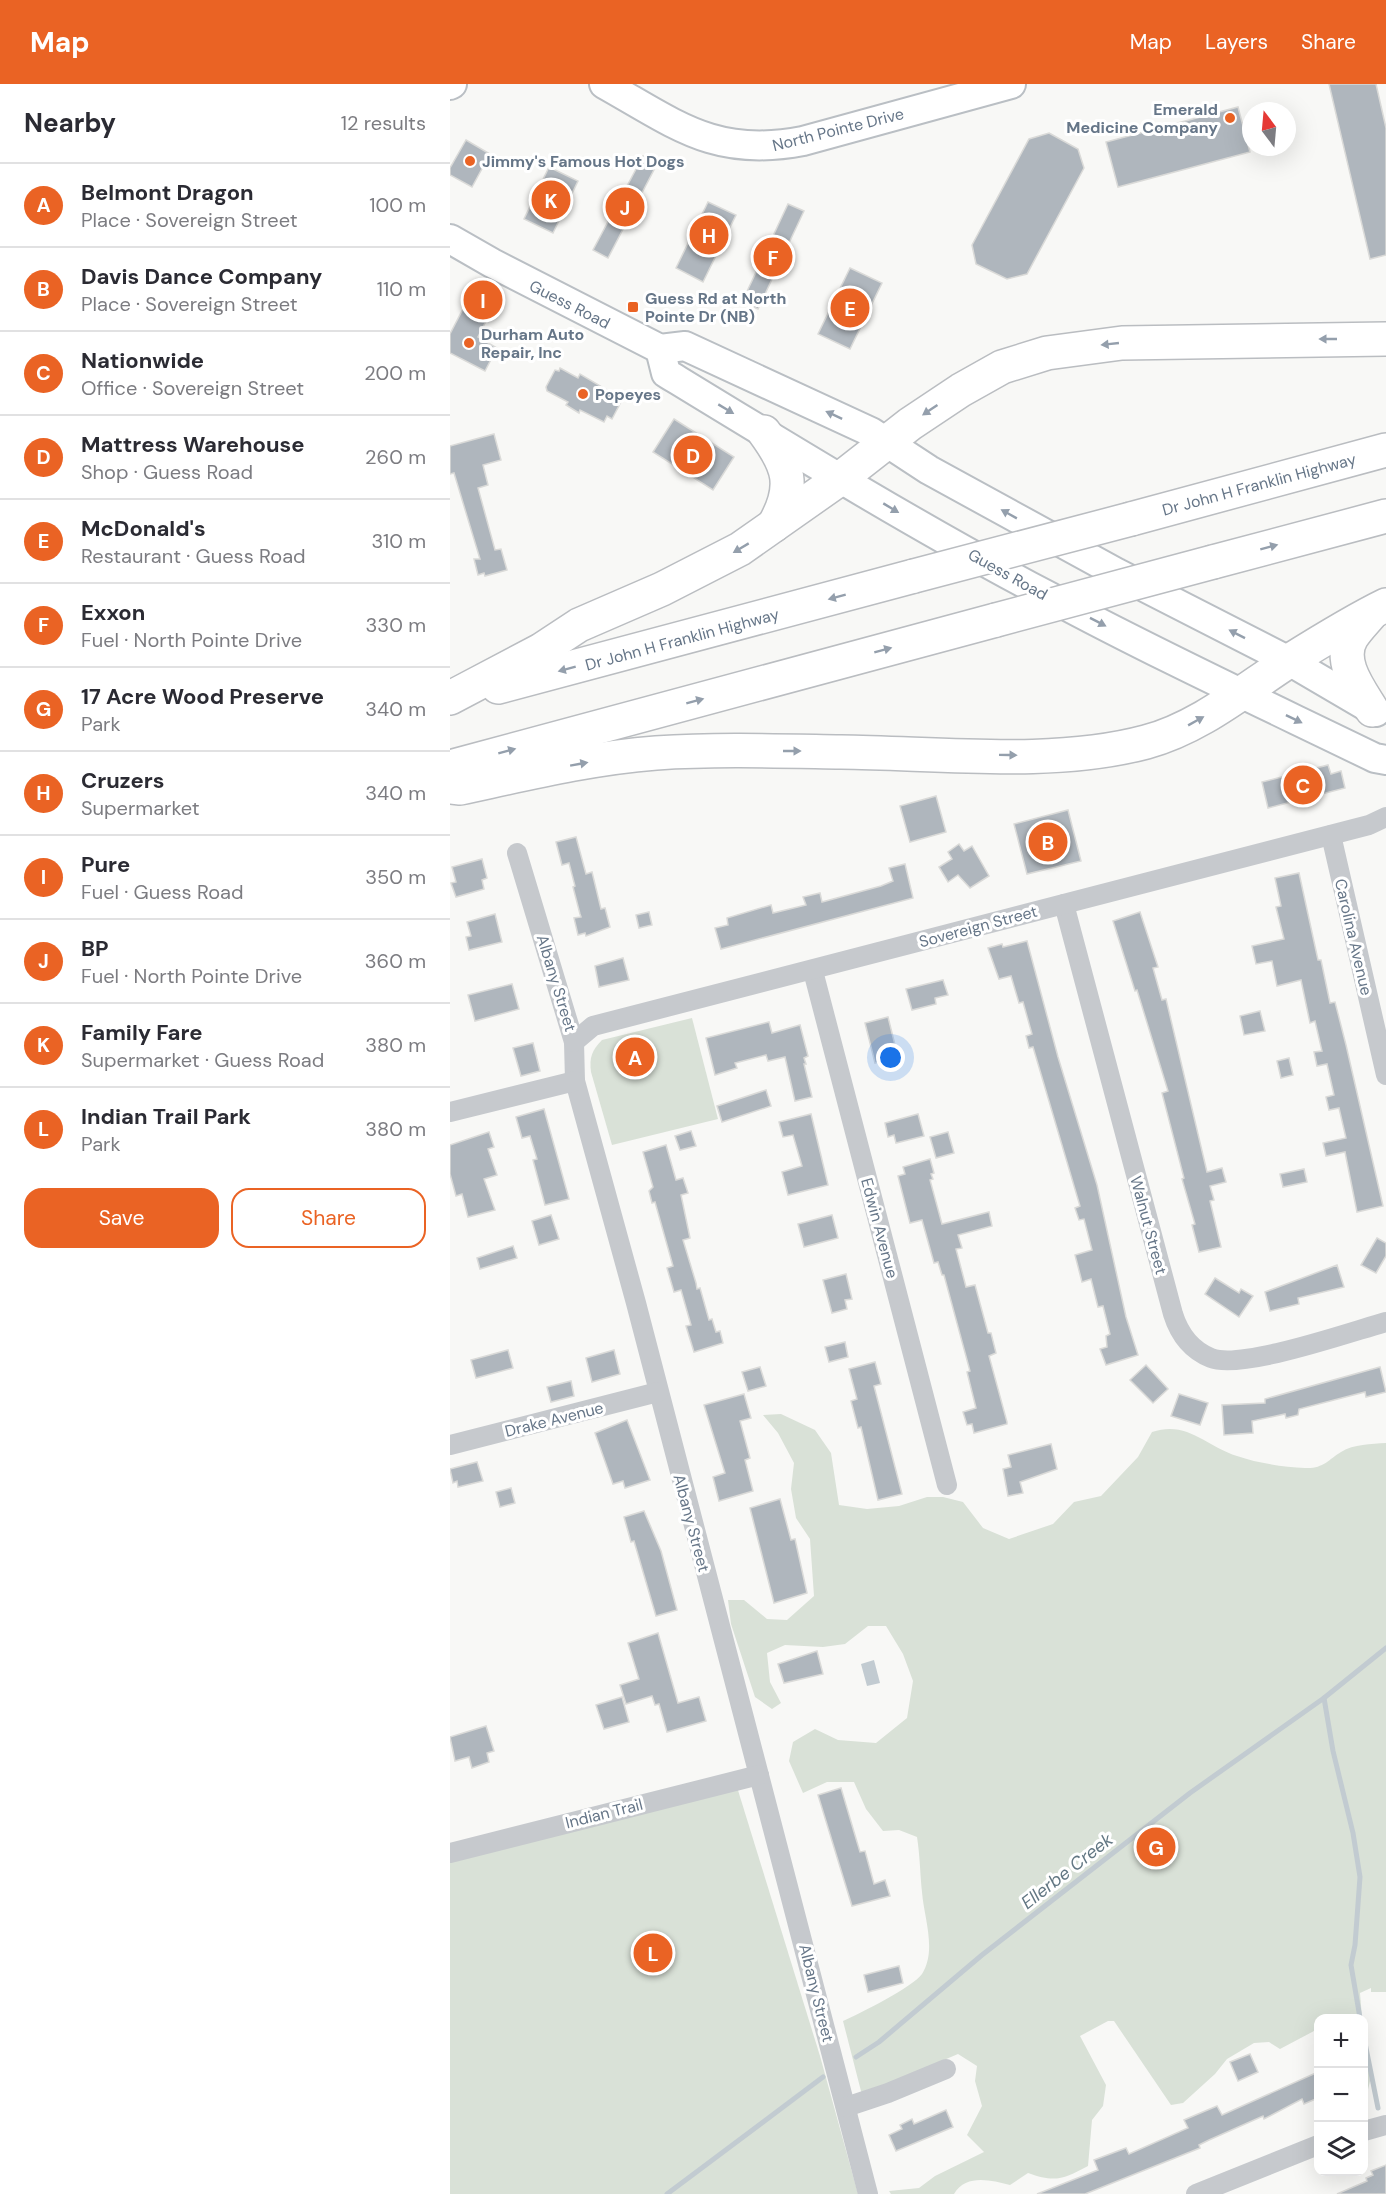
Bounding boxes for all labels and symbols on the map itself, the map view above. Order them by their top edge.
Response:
place label: Emerald Medicine Company [1066,99,1218,138]
north arrow [1242,102,1296,156]
street label: North Pointe Drive [770,103,906,156]
marker: Emerald Medicine Company [1223,111,1237,125]
place label: Jimmy's Famous Hot Dogs [482,151,685,172]
marker: Jimmy's Famous Hot Dogs [463,154,477,168]
pin: K [532,178,570,222]
pin: J [606,184,645,230]
pin: H [690,212,728,258]
pin: F [754,234,792,279]
street label: Guess Road [526,275,614,334]
pin: I [464,278,502,322]
pin: E [830,286,870,330]
place label: Guess Rd at North Pointe Dr (NB) [645,288,786,327]
marker: Guess Rd at North Pointe Dr (NB) [626,300,640,314]
place label: Durham Auto Repair, Inc [481,324,584,363]
one-way arrow [1318,334,1337,344]
marker: Durham Auto Repair, Inc [462,336,476,350]
one-way arrow [1101,339,1120,349]
place label: Popeyes [595,384,661,405]
marker: Popeyes [576,387,590,401]
one-way arrow [718,404,735,414]
one-way arrow [922,405,938,416]
one-way arrow [825,410,843,420]
pin: D [674,432,712,478]
street label: Dr John H Franklin Highway [1160,448,1358,520]
one-way arrow [883,503,900,513]
one-way arrow [1000,509,1017,519]
one-way arrow [733,542,749,553]
one-way arrow [1260,542,1279,552]
street label: Guess Road [964,544,1051,605]
one-way arrow [828,593,846,603]
street label: Dr John H Franklin Highway [583,603,781,675]
one-way arrow [1090,618,1107,627]
one-way arrow [1229,630,1246,639]
one-way arrow [874,645,892,655]
one-way arrow [558,664,576,674]
one-way arrow [686,696,704,705]
one-way arrow [1285,714,1302,723]
one-way arrow [1188,715,1204,726]
one-way arrow [497,746,516,756]
one-way arrow [782,746,801,756]
one-way arrow [998,750,1017,759]
one-way arrow [570,759,589,768]
pin: C [1284,762,1322,808]
pin: B [1028,820,1068,864]
street label: Carolina Avenue [1330,877,1377,998]
street label: Sovereign Street [917,901,1040,952]
street label: Albany Street [532,932,581,1034]
pin: A [616,1034,654,1080]
your location [876,1043,905,1072]
street label: Walnut Street [1125,1174,1172,1277]
street label: Edwin Avenue [856,1176,903,1281]
street label: Drake Avenue [503,1397,606,1442]
street label: Albany Street [668,1472,715,1574]
street label: Indian Trail [563,1794,645,1833]
pin: G [1136,1824,1176,1870]
water label: Ellerbe Creek [1016,1827,1119,1914]
pin: L [634,1930,672,1976]
street label: Albany Street [794,1942,839,2044]

